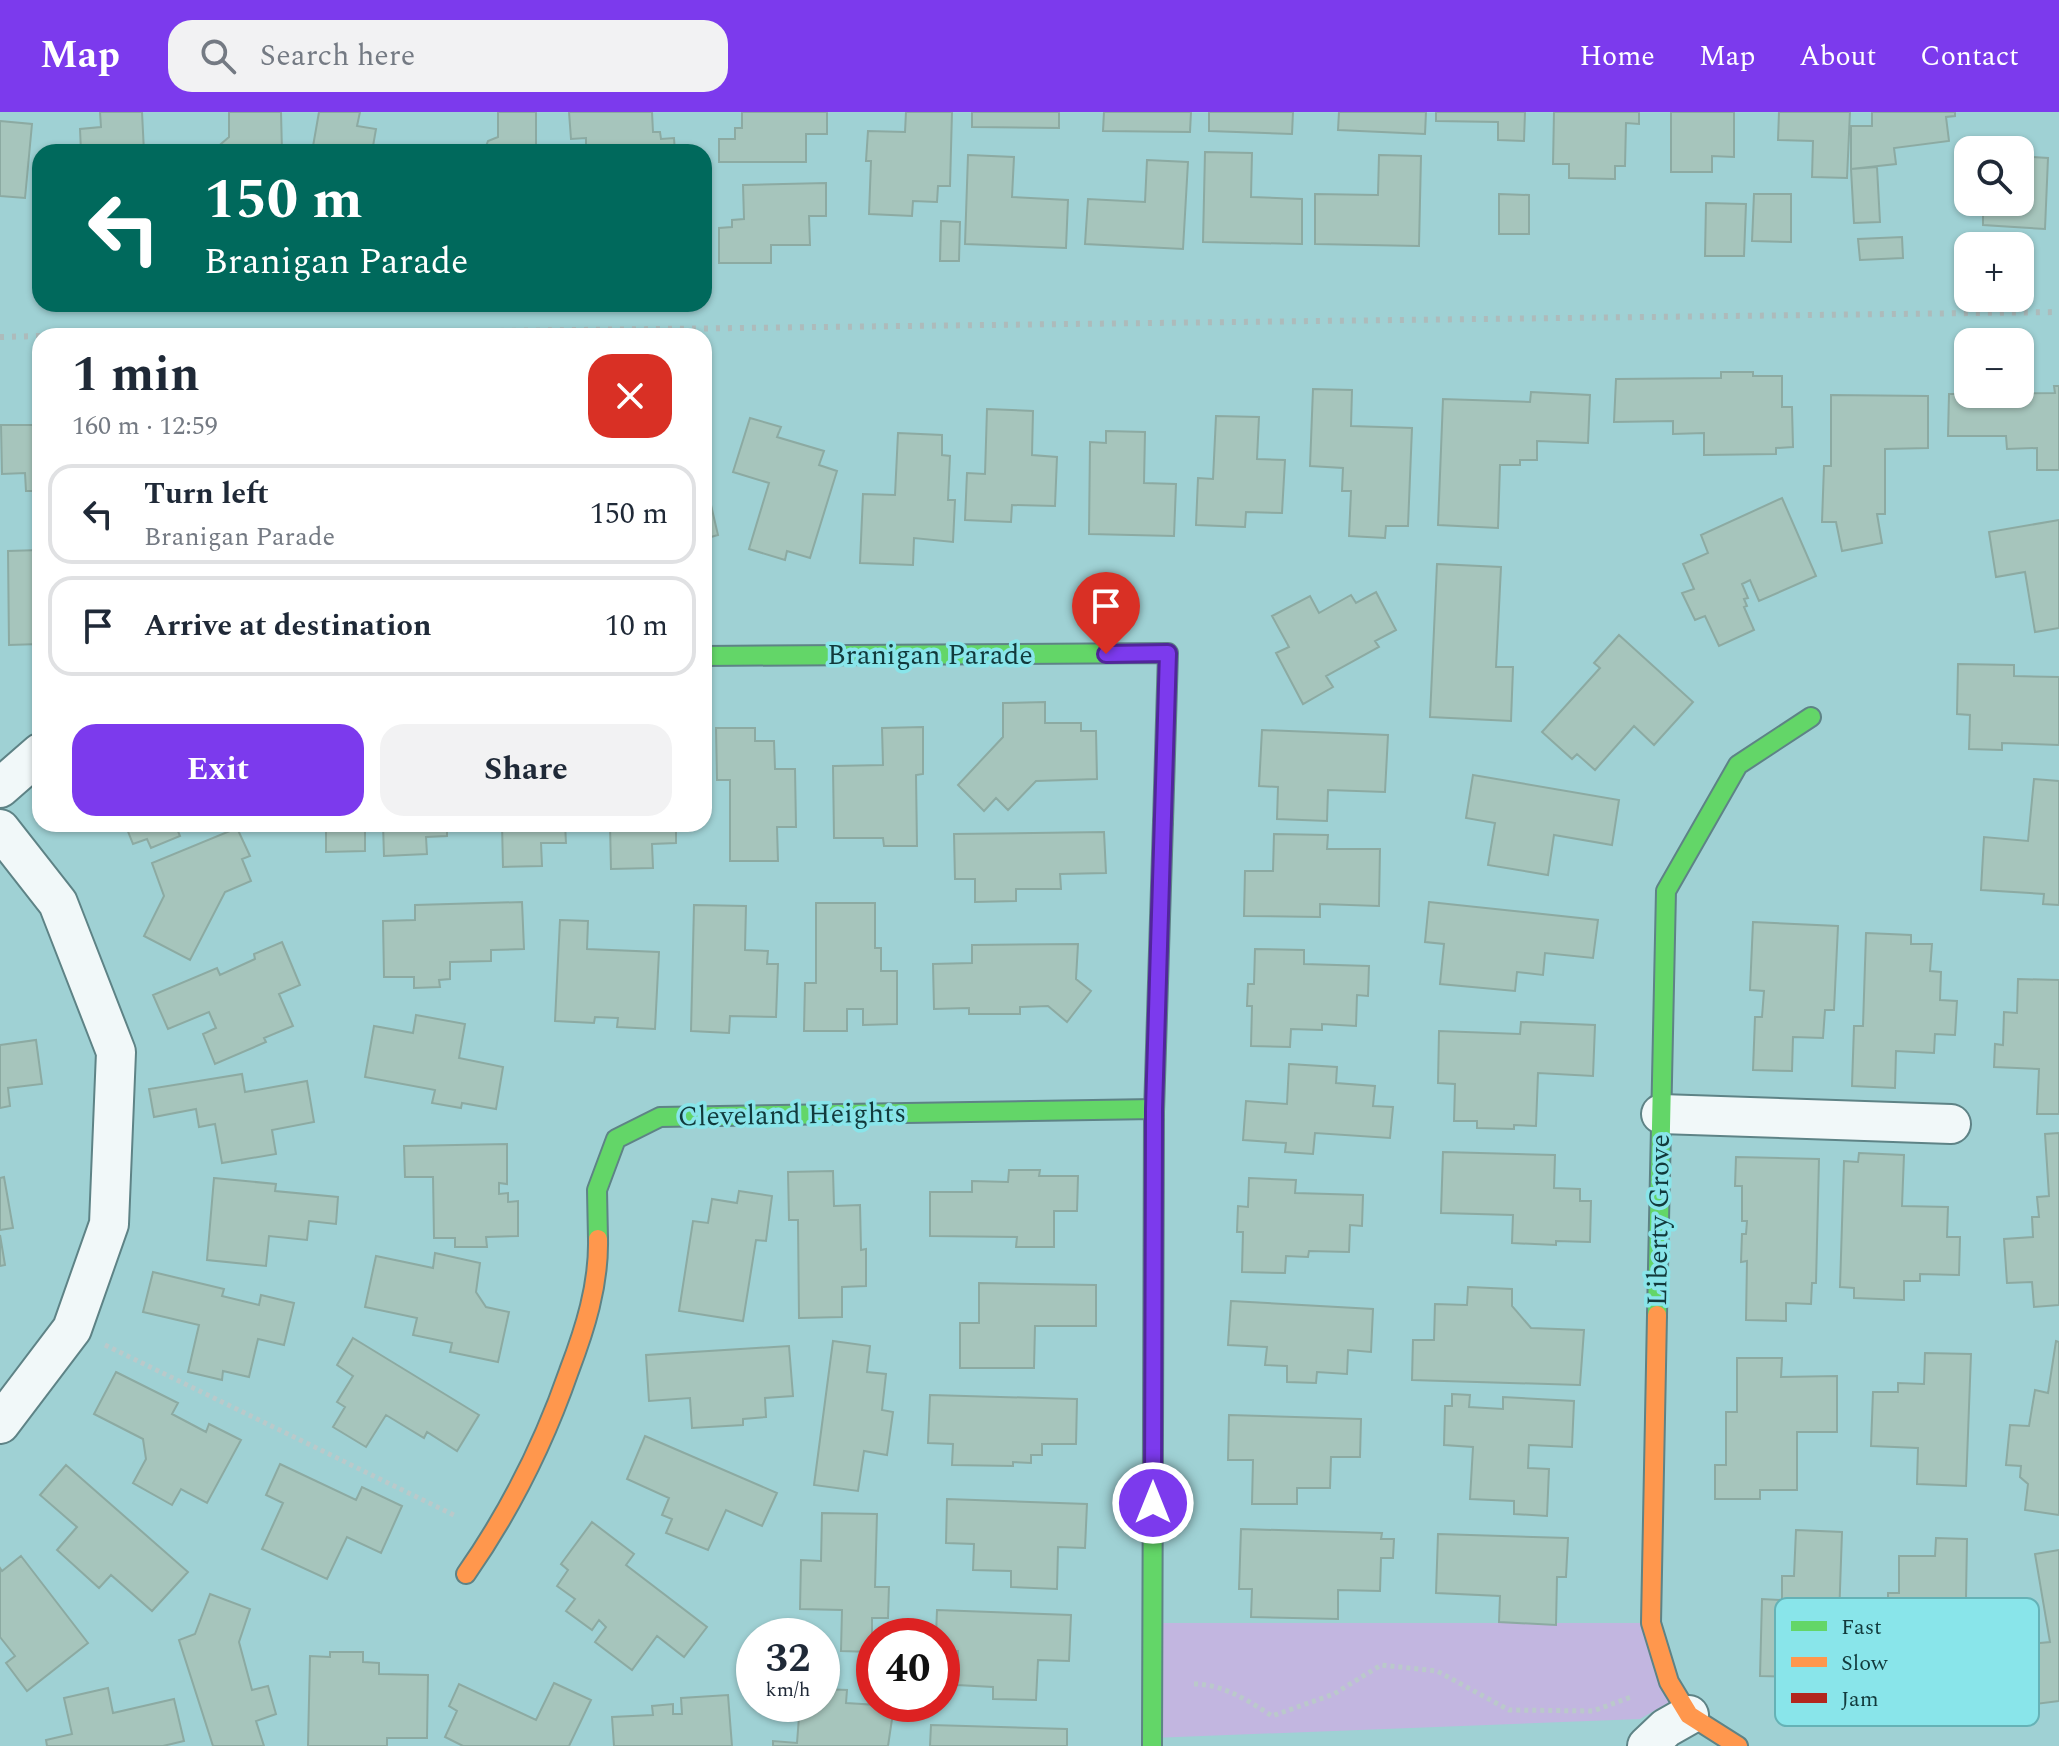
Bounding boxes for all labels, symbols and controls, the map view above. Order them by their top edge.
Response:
search box [168,20,728,92]
text: Map [40,27,120,85]
text: Search here [260,33,415,79]
icon: search [196,34,240,78]
text: Home [1579,35,1655,78]
text: Map [1699,35,1755,78]
text: About [1799,35,1876,78]
text: Contact [1920,35,2019,78]
map controls [1954,136,2034,408]
button: search [1954,136,2034,216]
text: 150 m [204,158,363,243]
icon: left [72,176,176,280]
button: + [1954,232,2034,312]
text: Branigan Parade [204,235,469,290]
button: − [1954,328,2034,408]
text: 1 min [72,339,200,412]
button: close [588,354,672,438]
text: 160 m · 12:59 [72,406,218,446]
text: Turn left [144,471,269,517]
text: 150 m [590,491,668,537]
icon: left [76,492,120,536]
text: Branigan Parade [144,517,335,557]
pin [1072,572,1140,654]
icon: arrive [1084,584,1128,628]
text: Arrive at destination [144,603,431,649]
text: 10 m [605,603,668,649]
icon: arrive [76,604,120,648]
street label: Branigan Parade [827,634,1033,677]
button: Exit [72,724,364,816]
button: Share [380,724,672,816]
street label: Cleveland Heights [677,1092,907,1138]
street label: Liberty Grove [1636,1134,1682,1306]
position arrow [1111,1461,1195,1545]
legend [1775,1598,2039,1726]
text: Fast [1841,1611,1882,1644]
speed limit sign: 40 [856,1618,960,1722]
text: 32 [766,1629,810,1690]
text: Slow [1841,1647,1889,1680]
text: km/h [766,1675,811,1705]
text: Jam [1841,1683,1879,1716]

